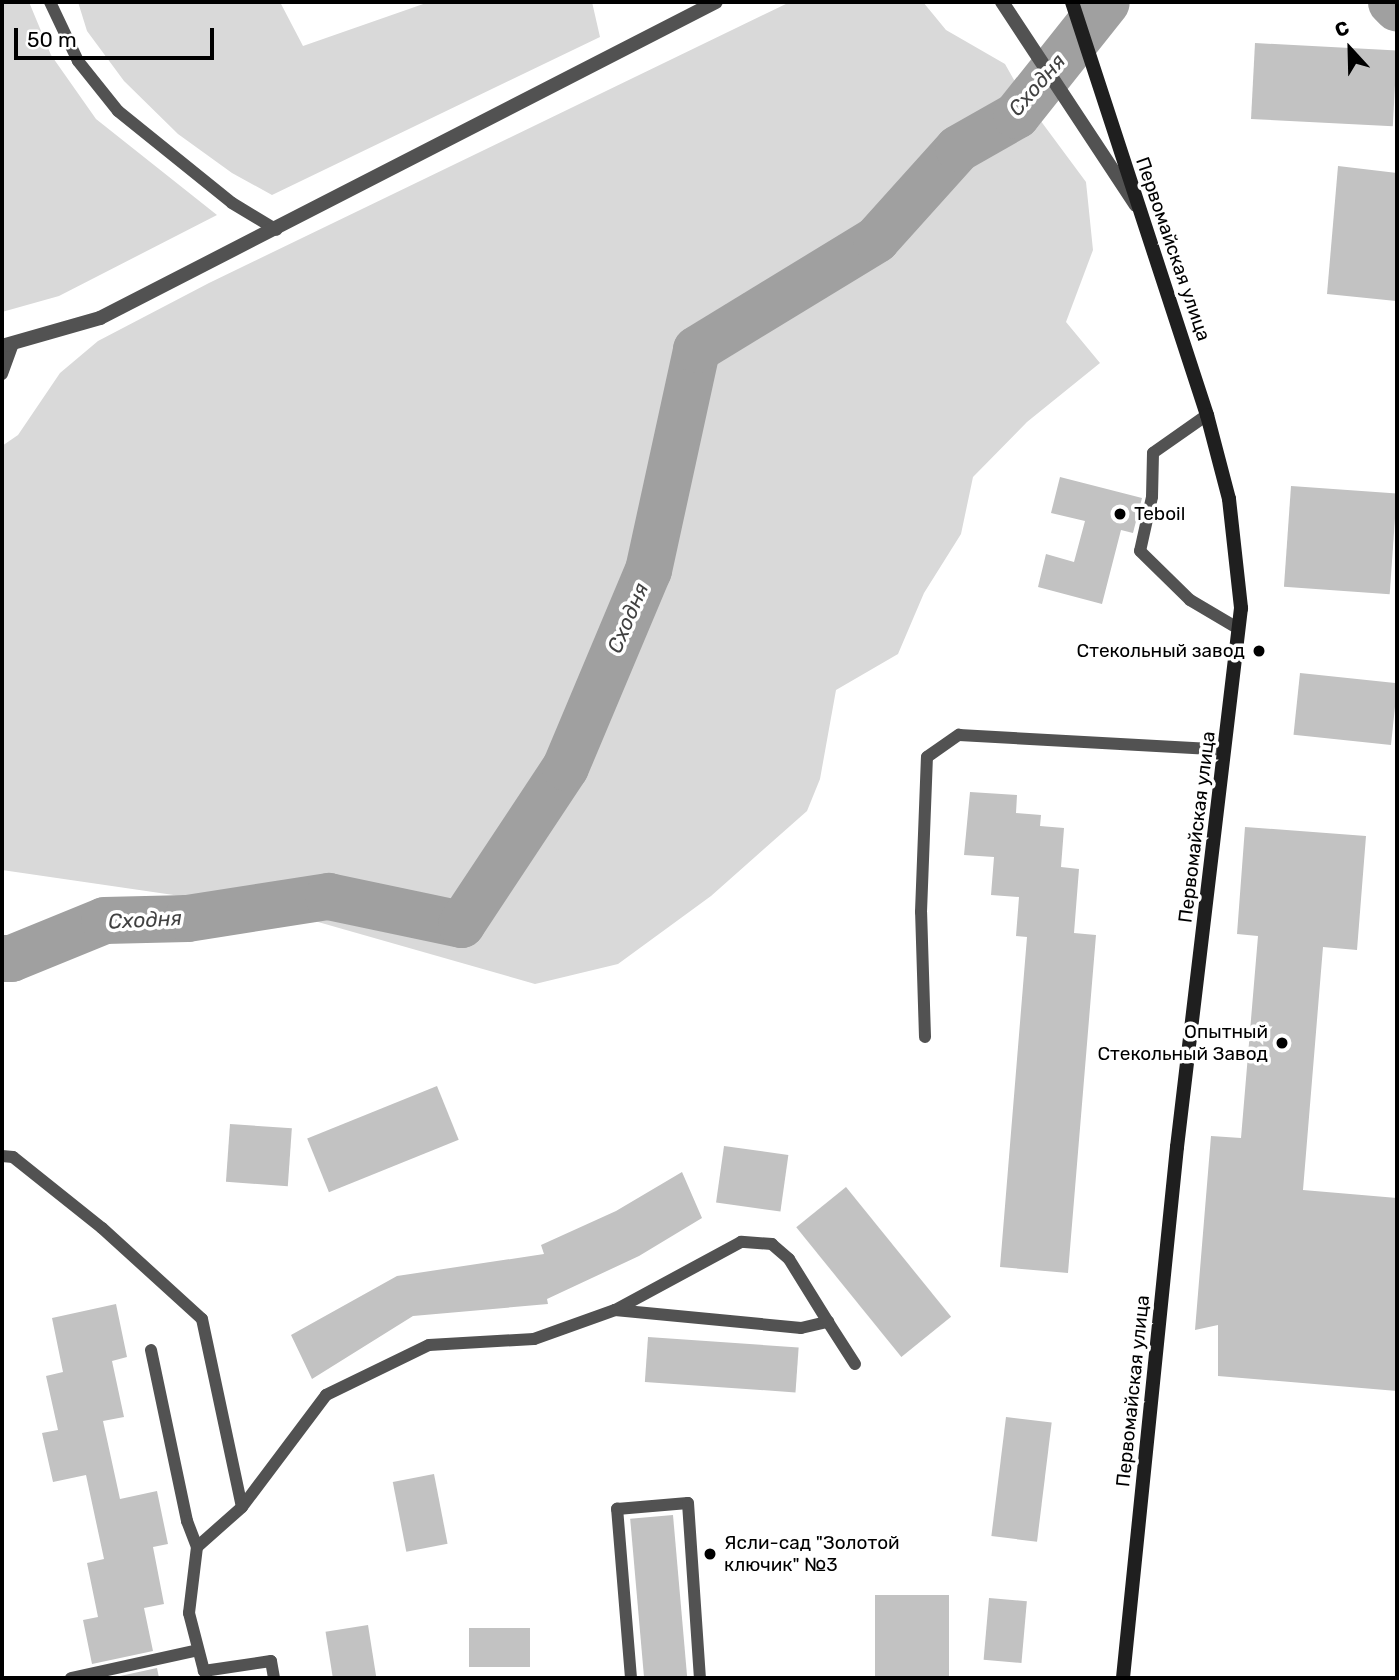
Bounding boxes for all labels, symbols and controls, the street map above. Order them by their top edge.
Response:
scale bar [18,14,217,58]
north arrow [1315,14,1385,84]
text: С [1331,16,1352,42]
text: 50 m [27,27,77,52]
water label: Сходня [1003,49,1071,121]
street label: Первомайская улица [1131,154,1215,344]
place label: Teboil [1134,503,1185,525]
marker: Teboil [1112,506,1128,522]
water label: Сходня [602,579,654,657]
place label: Стекольный завод [1077,640,1245,662]
marker: Стекольный завод [1251,643,1267,659]
street label: Первомайская улица [1174,730,1220,924]
water label: Сходня [107,905,183,935]
place label: Опытный Стекольный Завод [1097,1021,1268,1065]
marker: Опытный Стекольный Завод [1274,1035,1290,1051]
street label: Первомайская улица [1112,1294,1154,1488]
place label: Ясли-сад "Золотой ключик" №3 [724,1532,900,1576]
marker: Ясли-сад "Золотой ключик" №3 [702,1546,718,1562]

